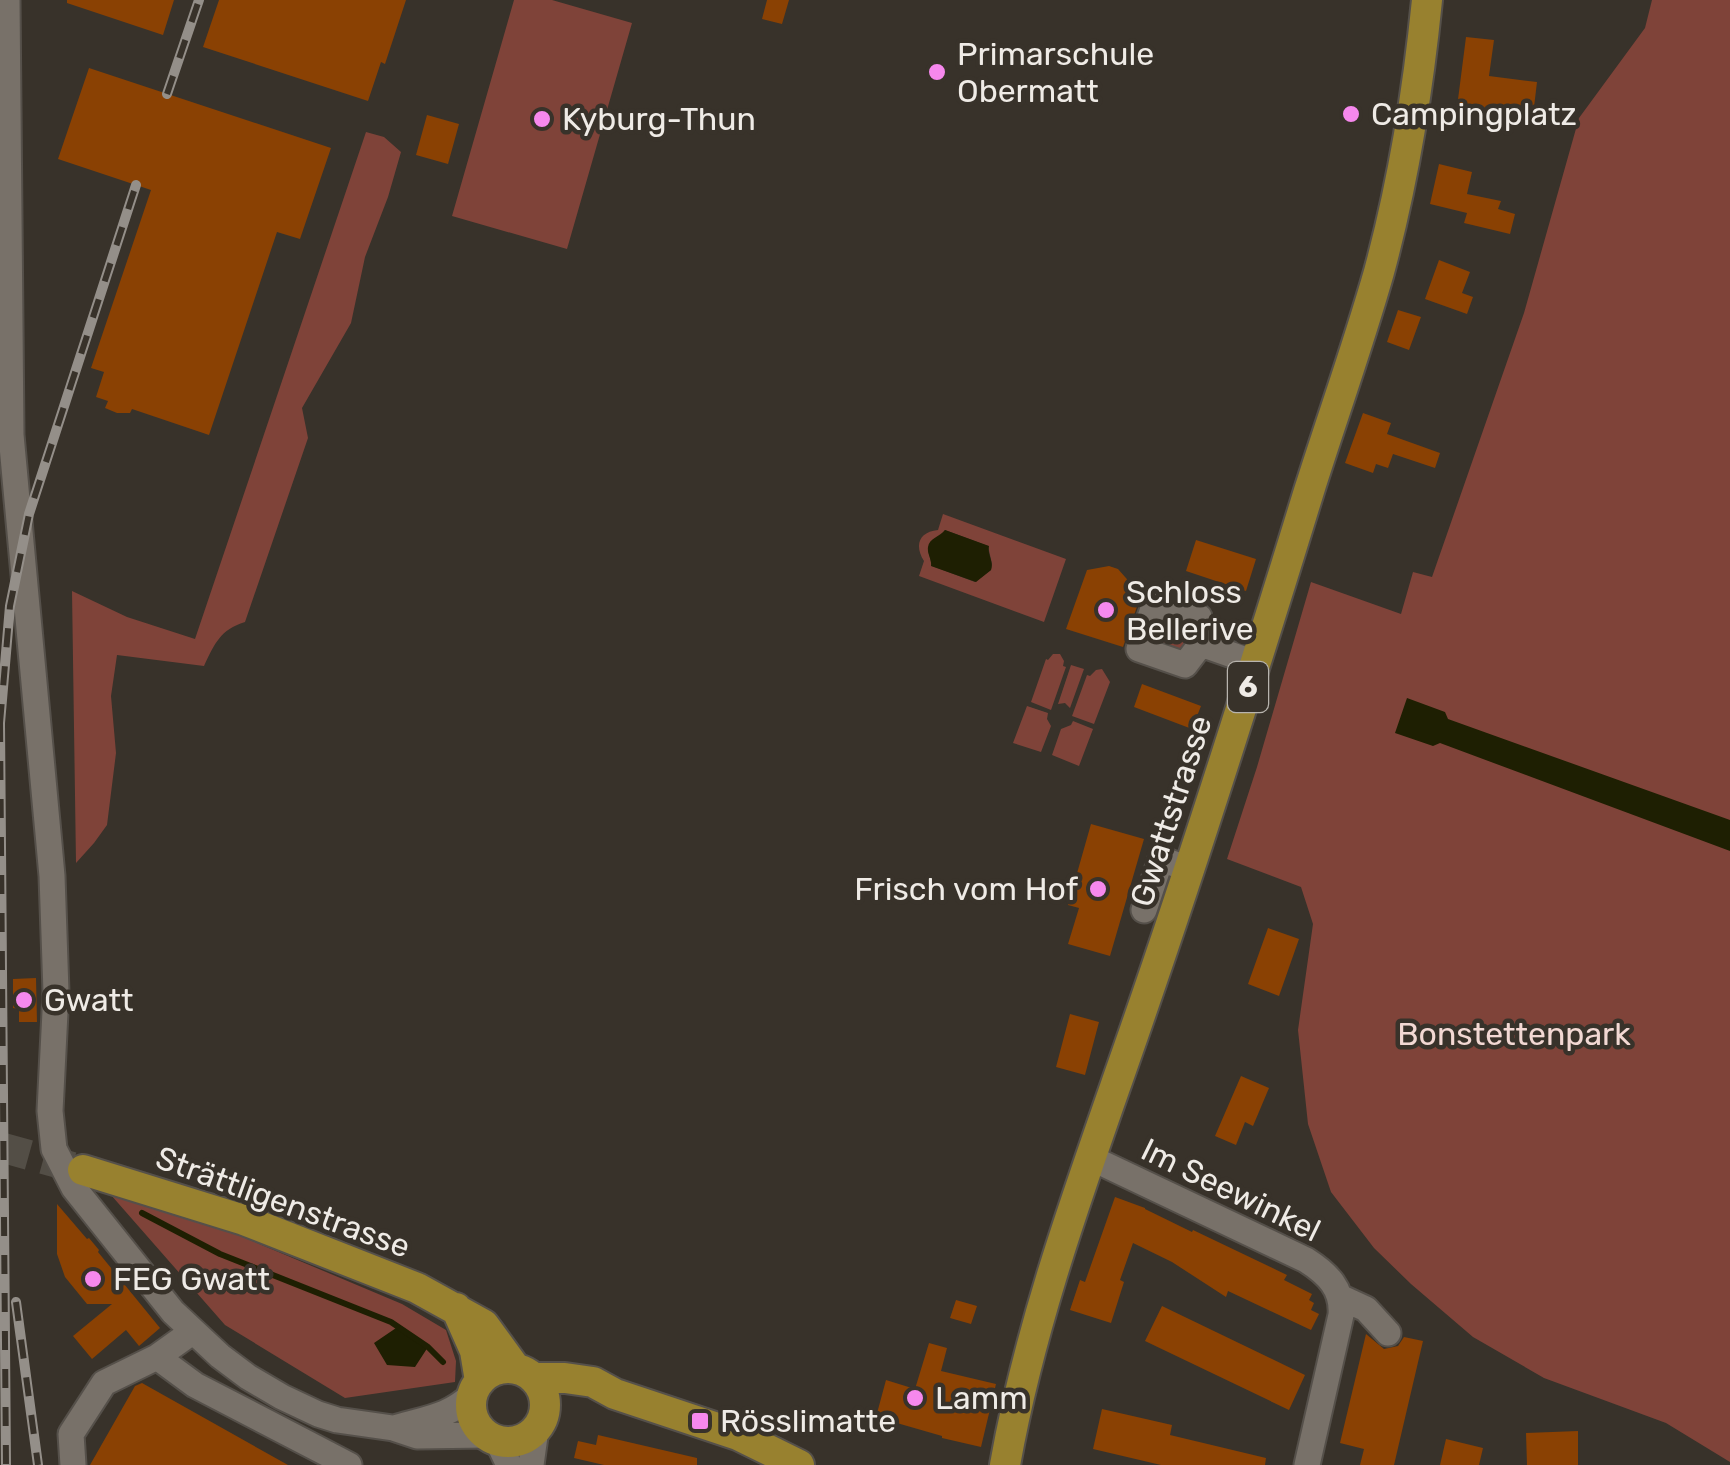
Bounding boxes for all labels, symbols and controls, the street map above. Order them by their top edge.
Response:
place label: Primarschule Obermatt [957,35,1154,110]
marker: Primarschule Obermatt [926,61,948,83]
place label: Campingplatz [1371,95,1577,133]
place label: Kyburg-Thun [562,100,756,138]
marker: Campingplatz [1340,103,1362,125]
marker: Kyburg-Thun [531,108,553,130]
place label: Schloss Bellerive [1126,573,1254,648]
marker: Schloss Bellerive [1095,599,1117,621]
road number: 6 [1228,662,1268,712]
street label: Gwattstrasse [1122,711,1220,911]
place label: Frisch vom Hof [854,870,1079,908]
marker: Frisch vom Hof [1087,878,1109,900]
place label: Gwatt [44,981,134,1019]
marker: Gwatt [13,989,35,1011]
park label: Bonstettenpark [1397,1015,1631,1053]
street label: Im Seewinkel [1135,1130,1327,1250]
street label: Strättligenstrasse [151,1138,415,1266]
place label: FEG Gwatt [113,1260,270,1298]
marker: FEG Gwatt [82,1268,104,1290]
place label: Lamm [935,1379,1028,1417]
marker: Lamm [904,1387,926,1409]
place label: Rösslimatte [720,1402,896,1440]
marker: Rösslimatte [689,1410,711,1432]

